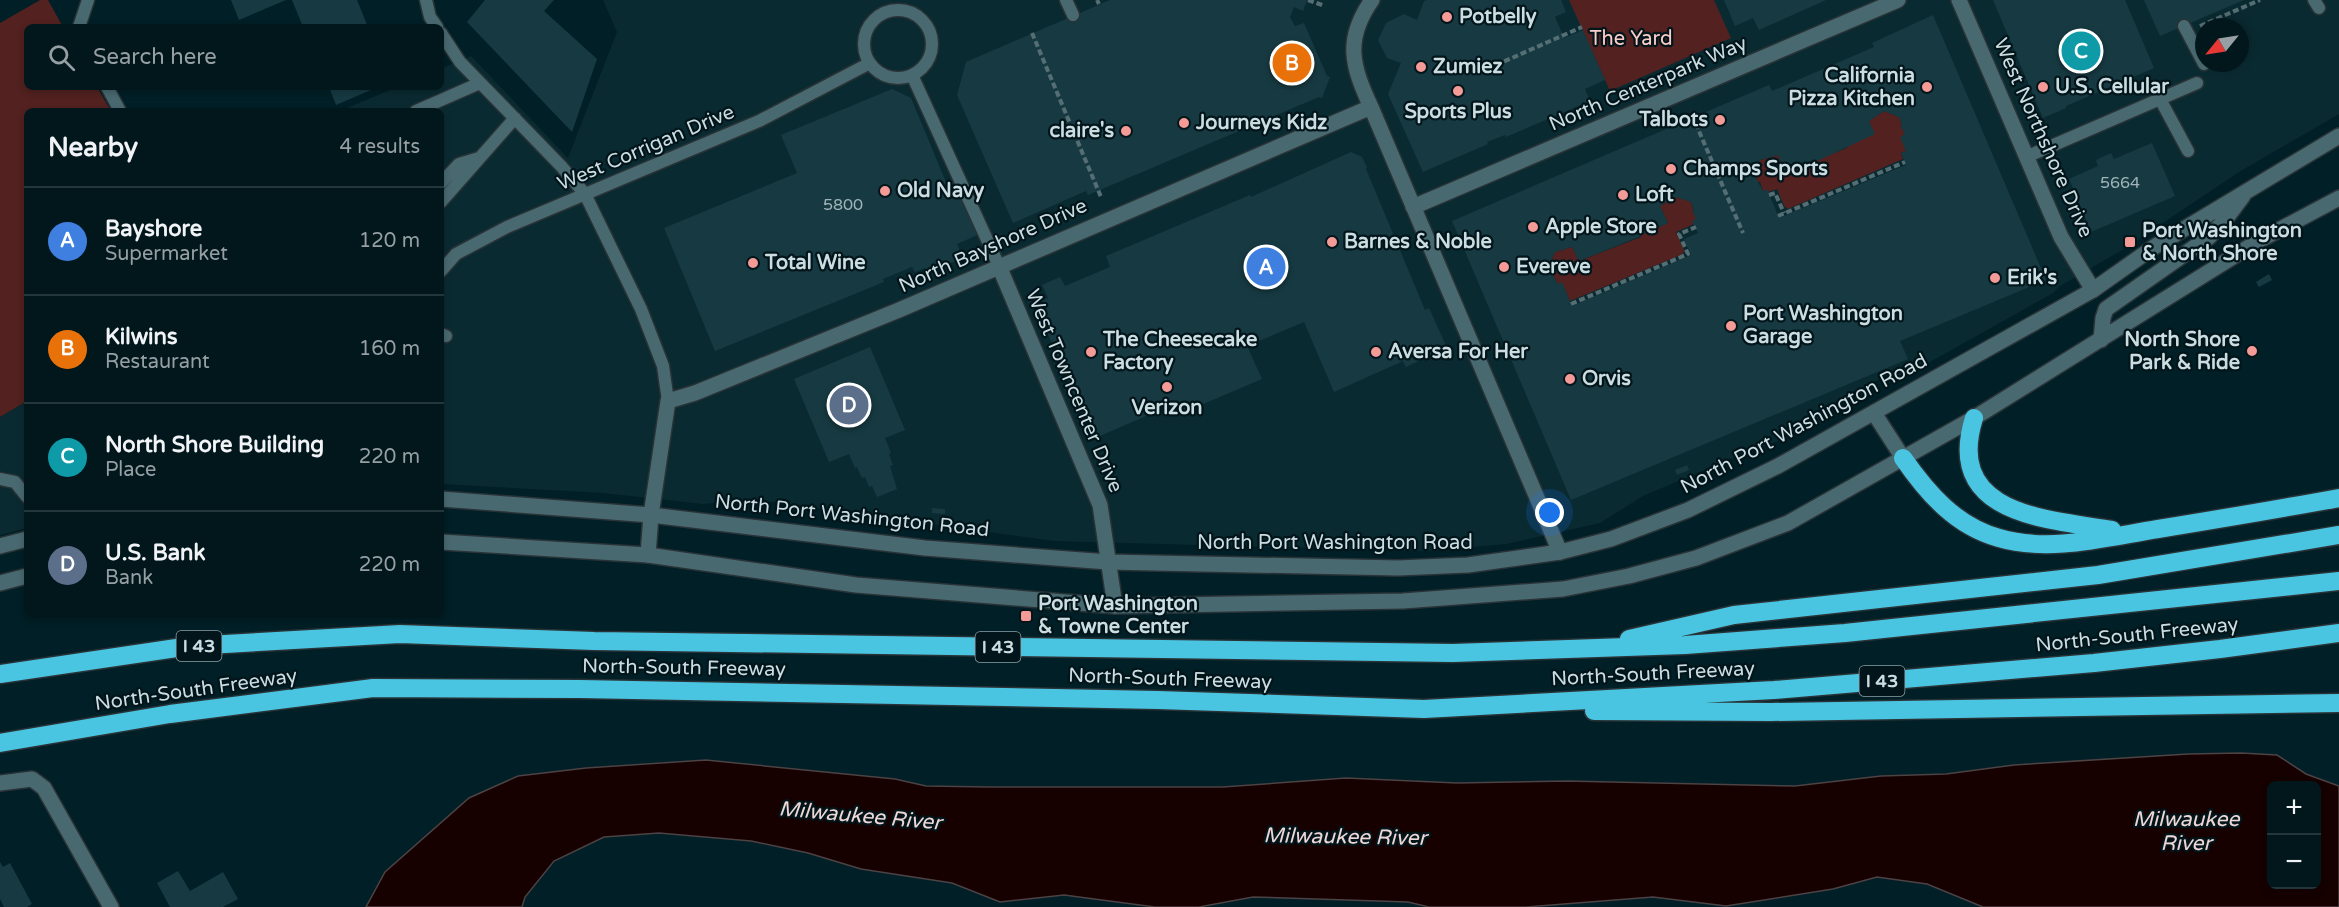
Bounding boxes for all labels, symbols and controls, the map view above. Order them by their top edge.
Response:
place label: Potbelly [1459,5,1537,29]
marker: Potbelly [1440,10,1454,24]
north arrow [2195,18,2249,72]
search box [24,24,444,90]
park label: The Yard [1589,27,1673,51]
pin: C [2062,28,2100,74]
street label: North Centerpark Way [1545,31,1751,137]
street label: West Northshore Drive [1988,35,2098,241]
pin: B [1272,40,1312,86]
icon: search [45,41,78,74]
text: Search here [93,44,217,70]
place label: Zumiez [1433,55,1503,79]
marker: Zumiez [1414,60,1428,74]
place label: California Pizza Kitchen [1788,64,1915,111]
place label: U.S. Cellular [2055,75,2169,99]
marker: California Pizza Kitchen [1920,80,1934,94]
marker: U.S. Cellular [2036,80,2050,94]
marker: Sports Plus [1451,84,1465,98]
street label: West Corrigan Drive [554,100,738,196]
place label: Sports Plus [1404,100,1512,124]
place label: Talbots [1638,108,1708,132]
place label: Journeys Kidz [1195,111,1327,135]
marker: Talbots [1713,113,1727,127]
marker: Journeys Kidz [1177,116,1191,130]
place label: claire's [1049,119,1114,143]
marker: claire's [1119,124,1133,138]
text: Nearby [48,132,138,163]
text: 4 results [340,135,420,159]
place label: Champs Sports [1683,157,1828,181]
marker: Champs Sports [1664,162,1678,176]
house number: 5664 [2100,173,2140,193]
place label: Old Navy [897,179,985,203]
place label: Loft [1635,183,1674,207]
marker: Old Navy [878,184,892,198]
marker: Loft [1616,188,1630,202]
street label: North Bayshore Drive [895,194,1091,298]
house number: 5800 [823,195,863,215]
place label: Apple Store [1545,215,1657,239]
text: Bayshore [105,216,202,242]
place label: Port Washington & North Shore [2142,219,2302,266]
marker: Apple Store [1526,220,1540,234]
text: A [60,229,75,253]
text: 120 m [359,229,420,253]
place label: Barnes & Noble [1344,230,1492,254]
marker: Barnes & Noble [1325,235,1339,249]
marker: Port Washington & North Shore [2123,235,2137,249]
text: Supermarket [105,242,228,266]
pin: A [1246,244,1286,290]
place label: Total Wine [764,251,866,275]
place label: Evereve [1516,255,1591,279]
marker: Total Wine [746,256,760,270]
marker: Evereve [1497,260,1511,274]
place label: Erik's [2007,266,2058,290]
marker: Erik's [1988,271,2002,285]
street label: West Towncenter Drive [1020,286,1128,496]
place label: Port Washington Garage [1743,302,1903,349]
marker: Port Washington Garage [1724,319,1738,333]
text: Kilwins [105,324,178,350]
place label: The Cheesecake Factory [1102,328,1257,375]
place label: North Shore Park & Ride [2124,328,2240,375]
text: B [61,337,74,361]
text: 160 m [359,337,420,361]
place label: Aversa For Her [1388,340,1528,364]
marker: North Shore Park & Ride [2245,344,2259,358]
marker: The Cheesecake Factory [1084,345,1098,359]
marker: Aversa For Her [1369,345,1383,359]
street label: North Port Washington Road [1677,349,1931,499]
text: Restaurant [105,350,210,374]
place label: Orvis [1582,367,1631,391]
marker: Orvis [1563,372,1577,386]
marker: Verizon [1160,380,1174,394]
pin: D [830,382,868,428]
place label: Verizon [1131,396,1203,420]
text: North Shore Building [105,432,324,458]
text: C [61,445,74,469]
text: 220 m [359,445,420,469]
text: Place [105,458,156,482]
street label: North Port Washington Road [714,490,990,542]
your location [1535,498,1564,527]
street label: North Port Washington Road [1197,531,1473,555]
text: U.S. Bank [105,540,205,566]
text: D [60,553,75,577]
text: 220 m [359,553,420,577]
text: Bank [105,566,153,590]
place label: Port Washington & Towne Center [1038,592,1198,639]
marker: Port Washington & Towne Center [1019,609,1033,623]
street label: North-South Freeway [2034,612,2240,658]
road number: I 43 [176,631,222,661]
road number: I 43 [976,632,1020,662]
street label: North-South Freeway [582,654,786,682]
street label: North-South Freeway [1551,657,1756,691]
street label: North-South Freeway [1068,663,1273,695]
street label: North-South Freeway [93,664,299,716]
road number: I 43 [1860,666,1904,696]
map controls [2267,781,2321,889]
button: + [2267,781,2321,835]
water label: Milwaukee River [778,796,945,836]
water label: Milwaukee River [2133,807,2240,856]
water label: Milwaukee River [1263,823,1430,851]
button: − [2267,835,2321,889]

